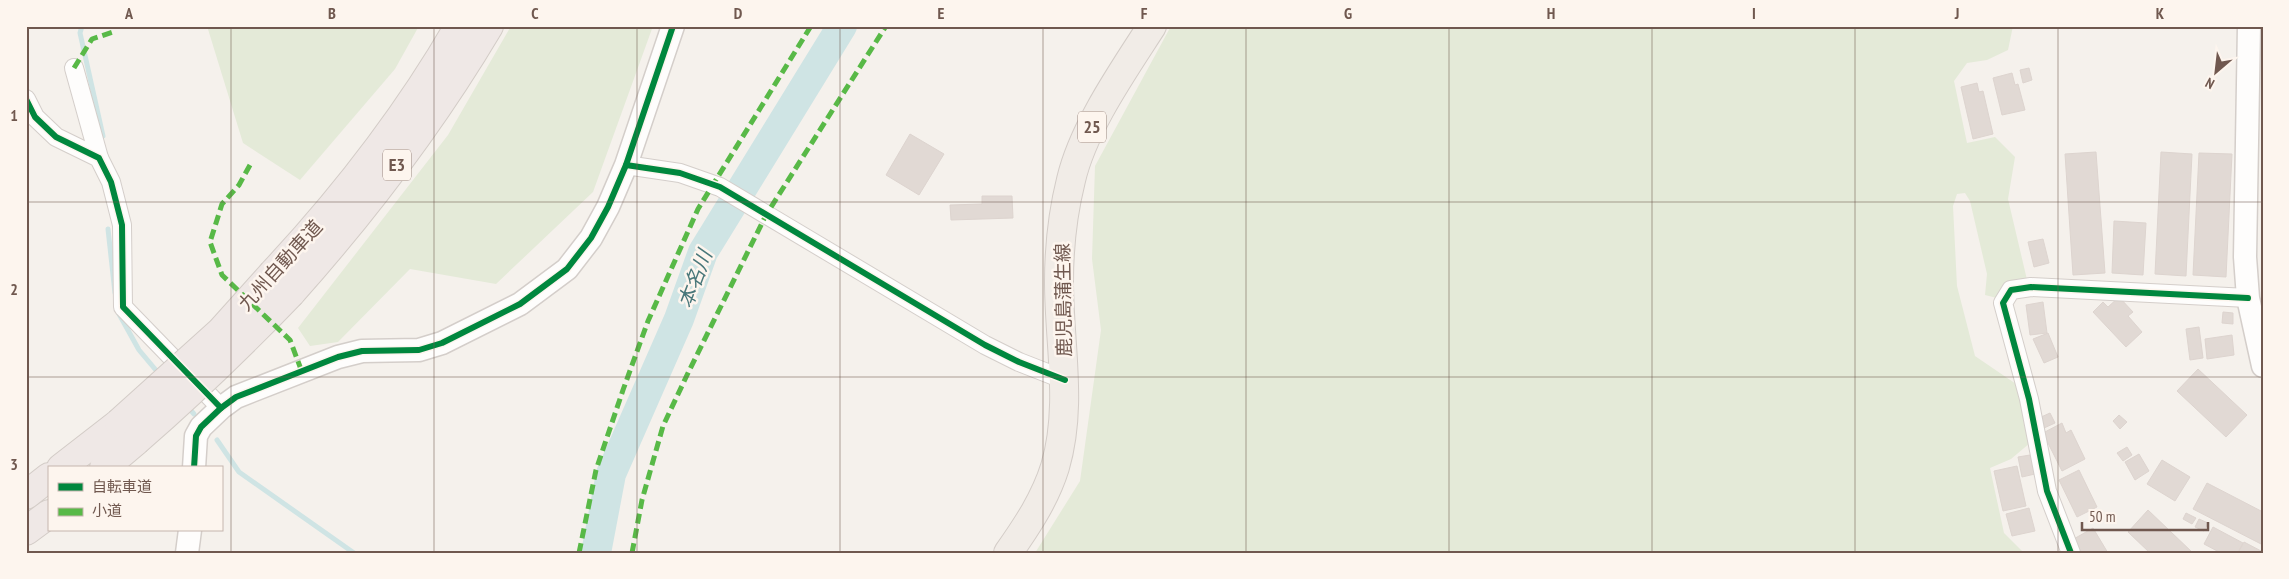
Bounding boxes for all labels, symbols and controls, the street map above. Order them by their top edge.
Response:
text: A [124,3,134,23]
text: B [328,3,336,23]
text: C [531,3,539,23]
text: D [734,3,743,23]
text: E [938,3,945,23]
text: F [1141,3,1148,23]
text: G [1344,3,1352,23]
text: H [1547,3,1555,23]
text: I [1752,3,1756,23]
text: J [1954,3,1959,23]
text: K [2156,3,2165,23]
north arrow [2192,48,2242,98]
text: N [2202,74,2217,93]
text: 1 [10,105,18,125]
road number: 25 [1078,111,1106,142]
road number: E3 [383,150,411,180]
street label: 九州自動車道 [233,215,327,315]
street label: 鹿児島蒲生線 [1050,243,1076,357]
water label: 本名川 [672,244,719,312]
text: 2 [10,279,18,299]
text: 3 [10,454,18,474]
legend [48,466,222,532]
text: 自転車道 [92,477,152,496]
scale bar [2082,499,2208,531]
text: 小道 [92,501,122,520]
text: 50 m [2089,507,2115,526]

